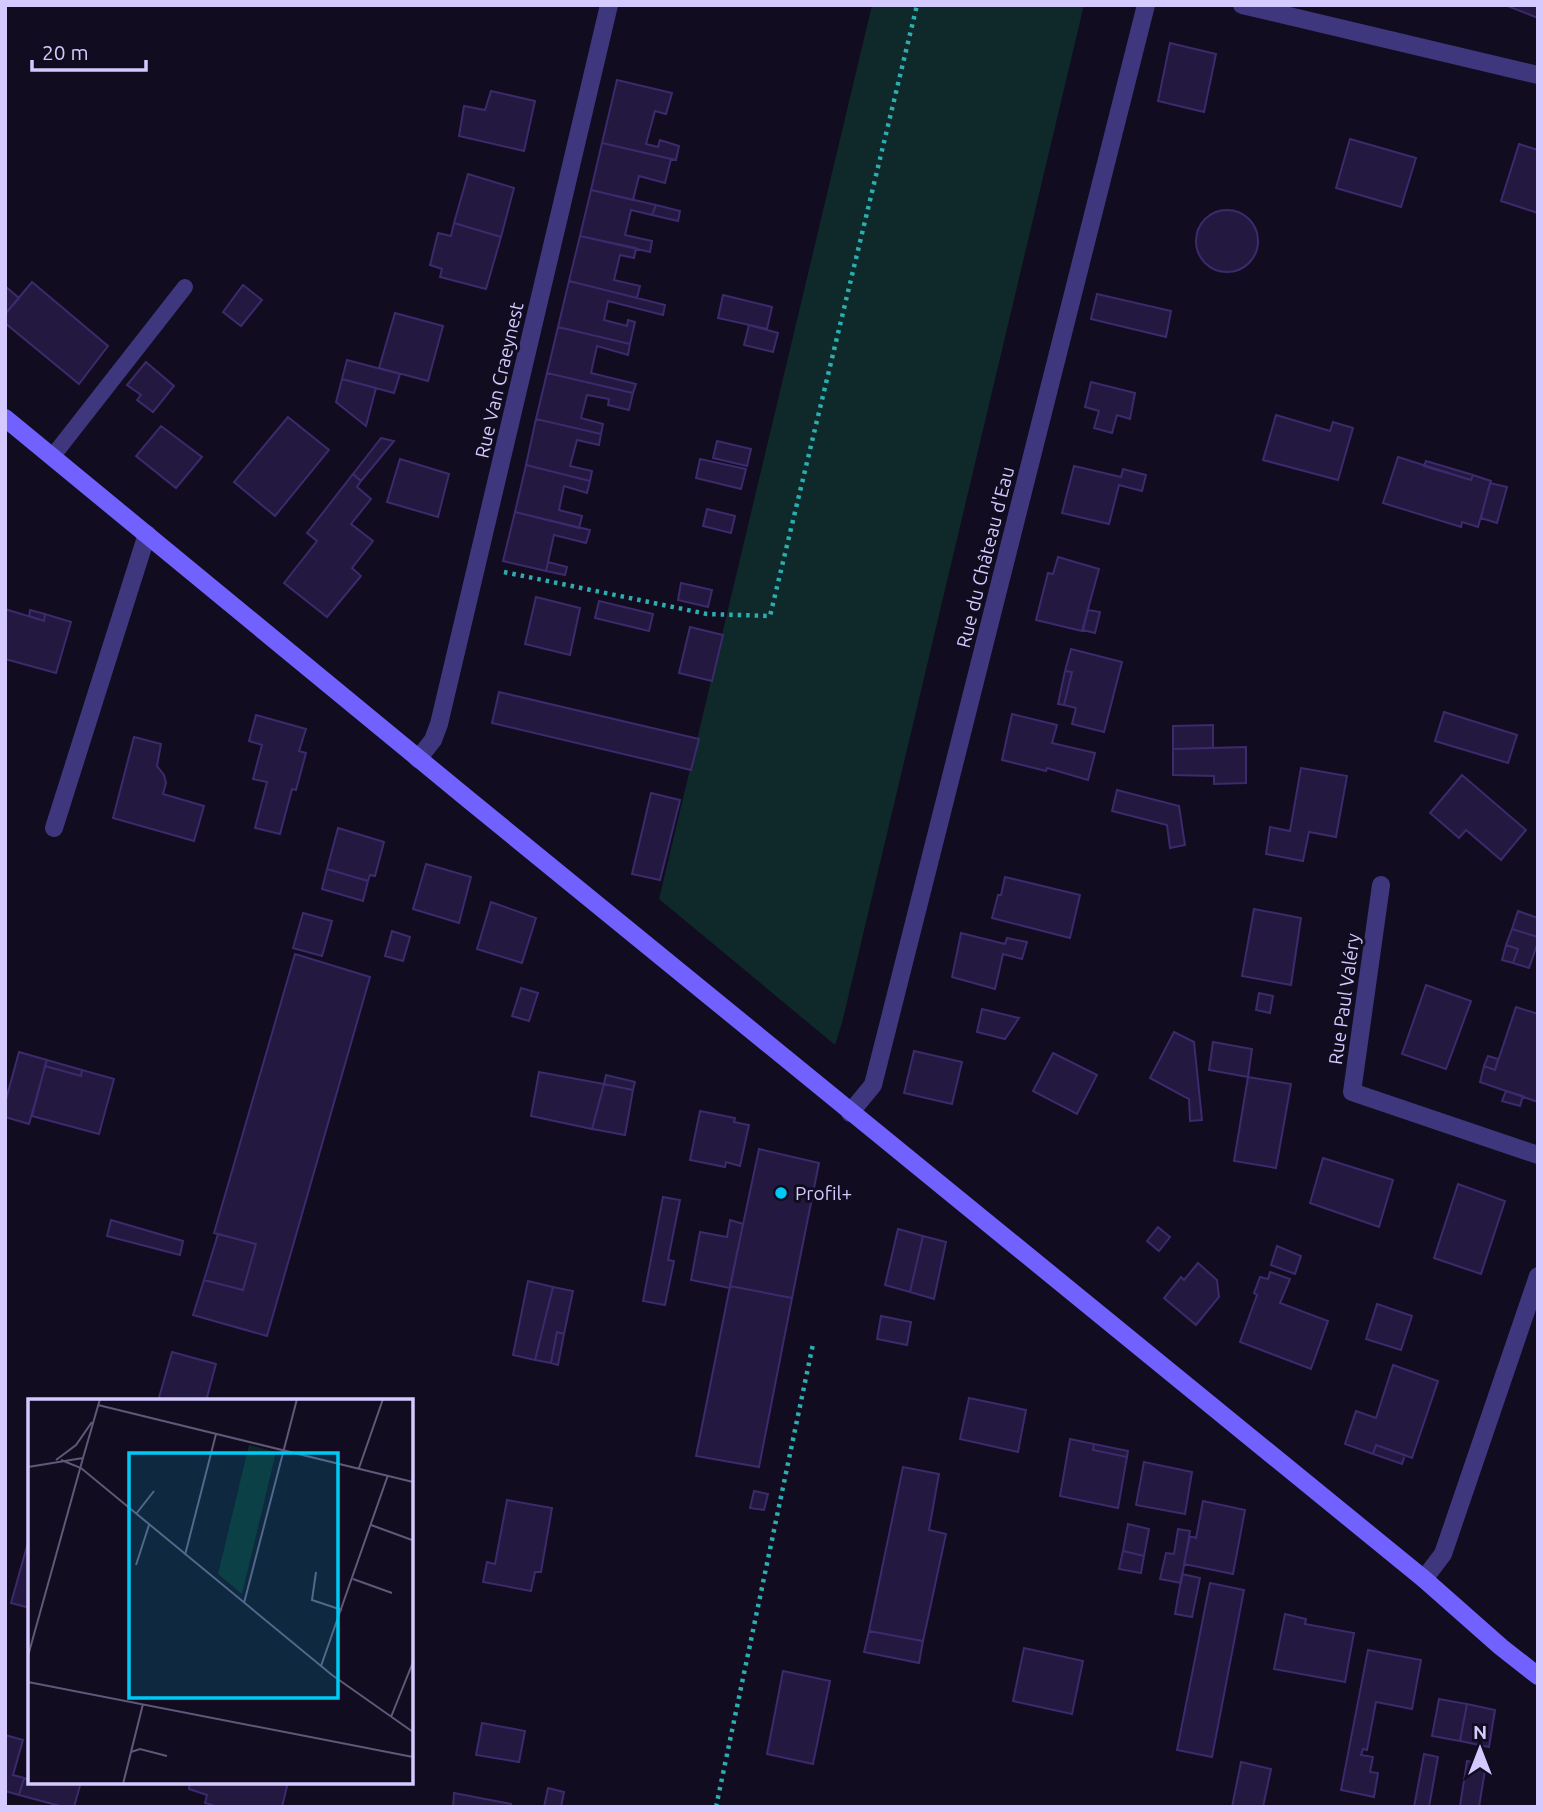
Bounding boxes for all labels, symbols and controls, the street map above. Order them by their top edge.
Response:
scale bar [32,28,145,72]
text: 20 m [42,40,89,64]
street label: Rue Van Craeynest [470,299,528,460]
street label: Rue du Château d'Eau [952,464,1018,650]
street label: Rue Paul Valéry [1324,932,1364,1066]
place label: Profil+ [795,1182,852,1204]
marker: Profil+ [773,1185,789,1201]
inset map [28,1399,413,1784]
north arrow [1445,1714,1515,1784]
text: N [1473,1721,1487,1743]

